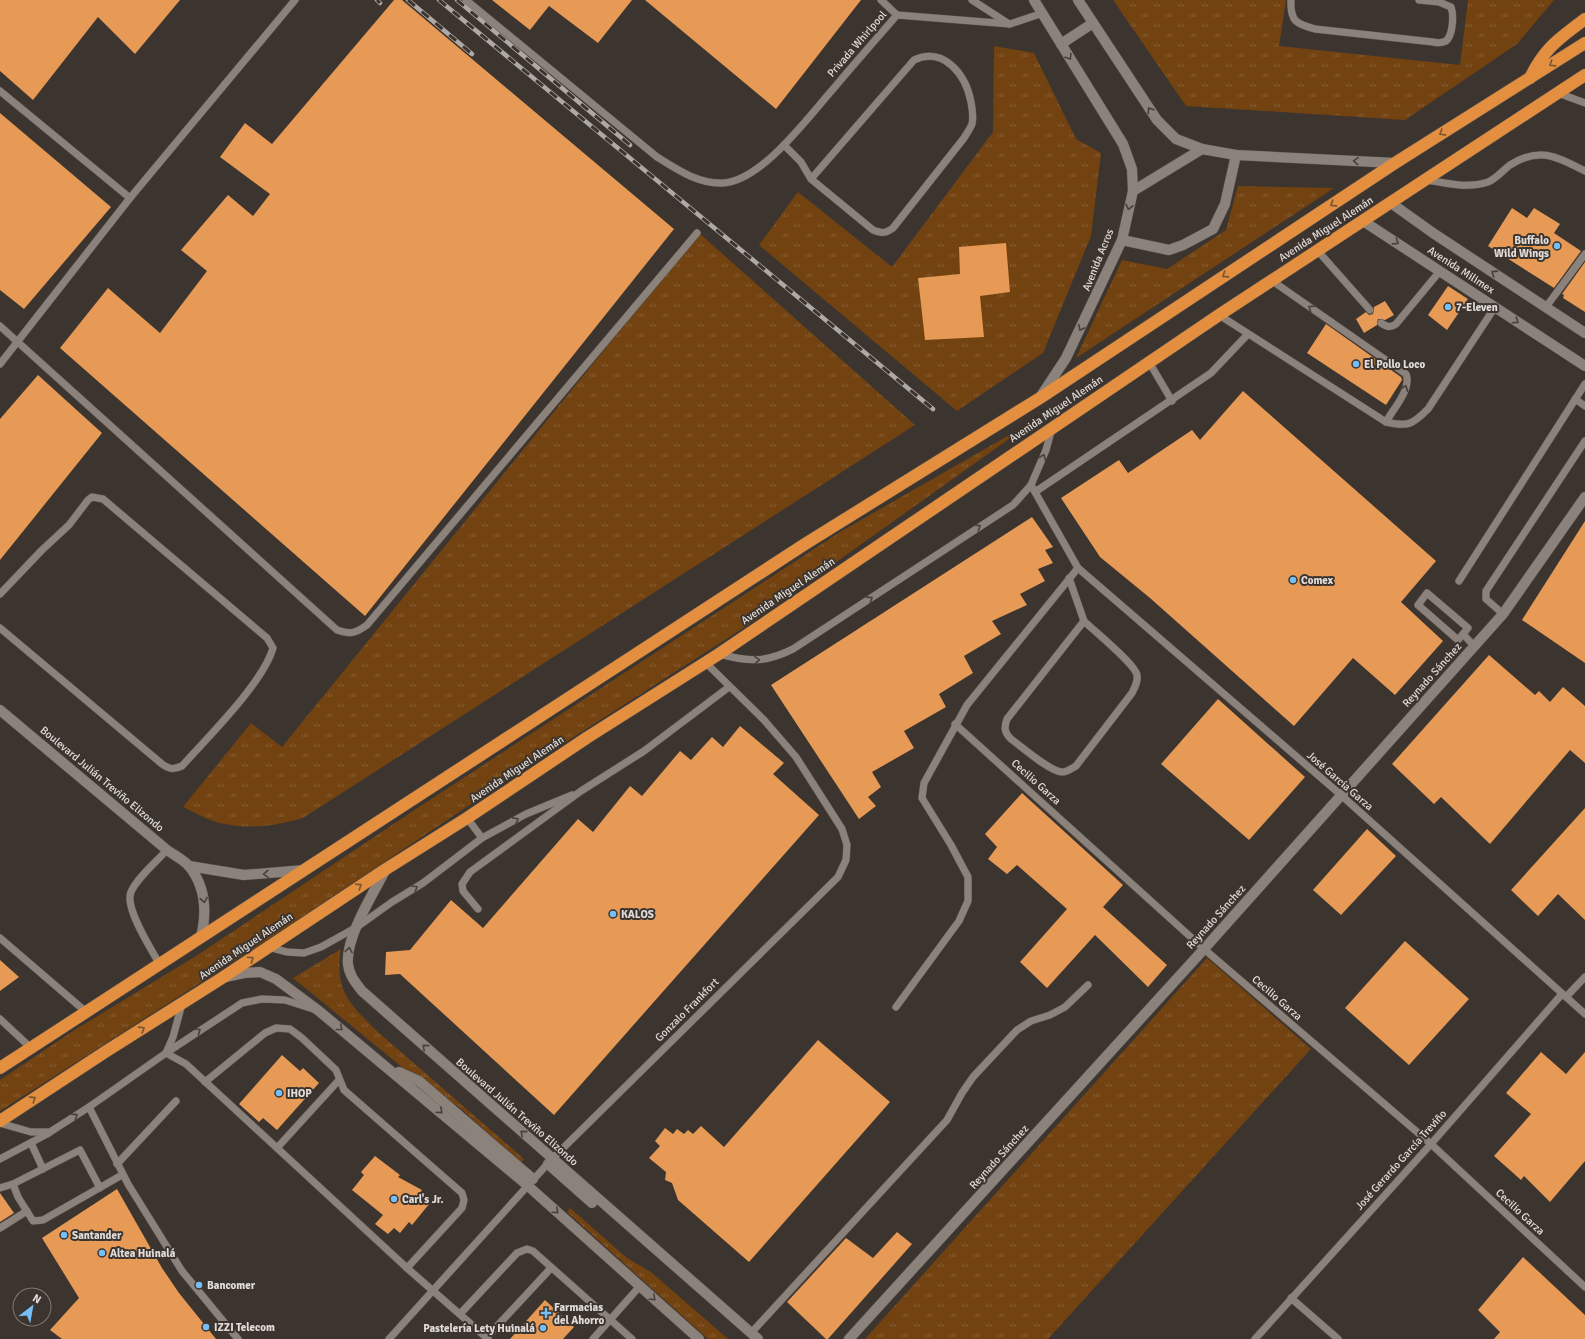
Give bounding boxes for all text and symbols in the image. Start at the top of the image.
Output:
street label: Privada Whirlpool [825,8,889,80]
one-way arrow [1065,53,1072,60]
one-way arrow [1549,59,1556,66]
one-way arrow [1147,107,1155,114]
one-way arrow [1439,128,1446,136]
one-way arrow [1353,157,1359,165]
street label: Avenida Miguel Alemán [1276,194,1376,264]
one-way arrow [1330,199,1337,207]
one-way arrow [1125,203,1134,210]
street label: Avenida Acros [1080,227,1116,293]
place label: Buffalo Wild Wings [1494,234,1549,260]
one-way arrow [1392,237,1399,245]
marker: Buffalo Wild Wings [1552,241,1562,251]
street label: Avenida Milimex [1425,244,1497,296]
one-way arrow [1491,270,1498,278]
one-way arrow [1222,271,1229,278]
place label: 7-Eleven [1456,301,1498,314]
marker: 7-Eleven [1443,302,1453,312]
one-way arrow [1309,306,1316,313]
one-way arrow [1512,316,1519,324]
one-way arrow [1078,323,1086,331]
place label: El Pollo Loco [1364,358,1425,371]
marker: El Pollo Loco [1351,359,1361,369]
street label: Avenida Miguel Alemán [1007,373,1105,445]
one-way arrow [1401,384,1409,391]
one-way arrow [1039,453,1047,460]
one-way arrow [974,524,981,532]
street label: Avenida Miguel Alemán [739,555,837,627]
place label: Comex [1301,574,1334,587]
marker: Comex [1288,575,1298,585]
one-way arrow [866,596,873,604]
street label: Reynado Sánchez [1400,640,1464,710]
one-way arrow [754,656,760,665]
street label: Boulevard Julián Treviño Elizondo [38,723,167,835]
street label: Avenida Miguel Alemán [468,733,566,805]
street label: José García Garza [1304,749,1376,814]
street label: Cecilio Garza [1009,756,1064,808]
one-way arrow [512,817,519,824]
one-way arrow [263,870,269,878]
street label: Reynado Sánchez [1184,882,1248,952]
one-way arrow [355,884,362,891]
one-way arrow [411,886,418,893]
one-way arrow [199,897,208,903]
place label: KALOS [621,908,654,921]
marker: KALOS [608,909,618,919]
street label: Avenida Miguel Alemán [197,910,295,982]
one-way arrow [344,947,353,953]
one-way arrow [247,956,254,963]
street label: Cecilio Garza [1249,973,1305,1023]
street label: Gonzalo Frankfort [653,975,722,1044]
one-way arrow [336,1023,343,1030]
one-way arrow [138,1026,145,1033]
one-way arrow [194,1029,201,1036]
one-way arrow [423,1045,430,1052]
street label: Boulevard Julián Treviño Elizondo [453,1056,581,1169]
place label: IHOP [287,1087,312,1100]
marker: IHOP [274,1088,284,1098]
one-way arrow [28,1097,35,1104]
one-way arrow [435,1107,442,1114]
street label: José Gerardo García Treviño [1353,1107,1449,1213]
one-way arrow [71,1113,78,1121]
street label: Reynado Sánchez [967,1122,1031,1192]
one-way arrow [520,1130,528,1138]
street label: Cecilio Garza [1493,1186,1547,1238]
place label: Carl's Jr. [402,1193,444,1206]
marker: Carl's Jr. [389,1194,399,1204]
one-way arrow [551,1206,559,1214]
place label: Santander [72,1229,122,1242]
marker: Santander [59,1230,69,1240]
place label: Altea Huinalá [110,1247,176,1260]
marker: Altea Huinalá [97,1248,107,1258]
place label: Bancomer [207,1279,256,1292]
marker: Bancomer [194,1280,204,1290]
north arrow [12,1287,52,1327]
text: N [30,1291,44,1306]
one-way arrow [648,1293,656,1300]
place label: Farmacias del Ahorro [554,1301,605,1327]
marker: Farmacias del Ahorro [541,1308,551,1318]
place label: IZZI Telecom [214,1321,275,1334]
marker: IZZI Telecom [201,1322,211,1332]
place label: Pastelería Lety Huinalá [423,1322,535,1335]
marker: Pastelería Lety Huinalá [538,1323,548,1333]

